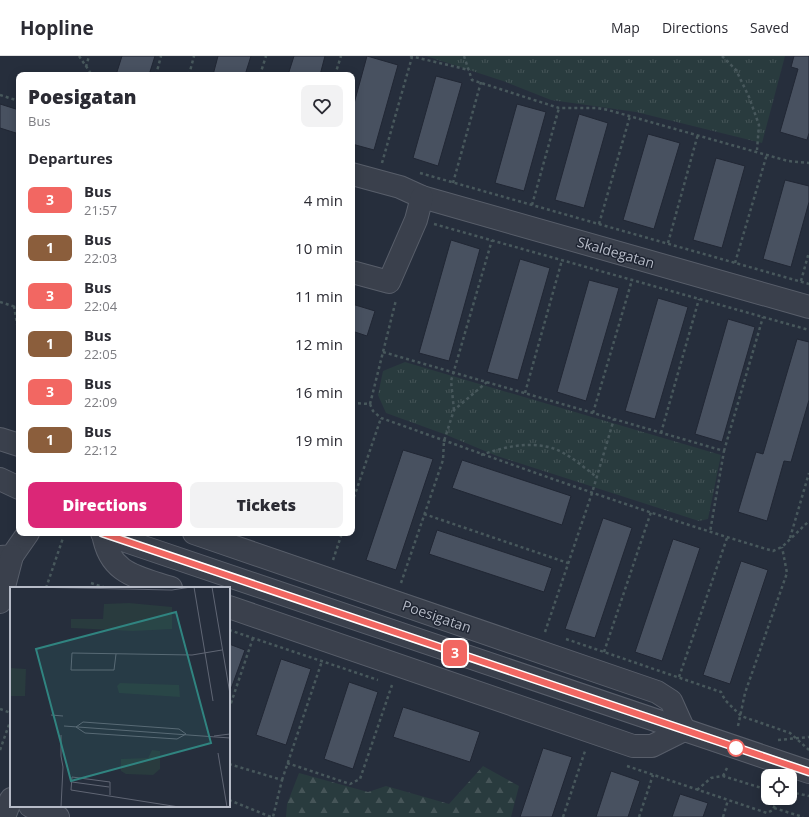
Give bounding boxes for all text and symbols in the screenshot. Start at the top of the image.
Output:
text: Hopline [20,15,94,41]
text: Map [611,18,640,37]
text: Directions [662,18,728,37]
text: Saved [750,18,789,37]
text: Poesigatan [28,84,137,110]
button: heart [301,85,343,127]
text: Bus [28,112,51,130]
text: Departures [28,148,113,168]
text: Bus [84,181,111,201]
text: 3 [46,190,54,209]
text: 4 min [304,190,343,210]
text: 21:57 [84,201,117,219]
text: Bus [84,229,111,249]
street label: Skaldegatan [575,232,657,272]
text: 1 [46,238,54,257]
text: 10 min [295,238,343,258]
text: 22:03 [84,249,117,267]
text: Bus [84,277,111,297]
text: 3 [46,286,54,305]
text: 11 min [295,286,343,306]
text: 22:04 [84,297,117,315]
text: Bus [84,325,111,345]
text: 1 [46,334,54,353]
text: 12 min [295,334,343,354]
text: 22:05 [84,345,117,363]
text: Bus [84,373,111,393]
text: 3 [46,382,54,401]
text: 16 min [295,382,343,402]
text: 22:09 [84,393,117,411]
text: Bus [84,421,111,441]
text: 1 [46,430,54,449]
text: 19 min [295,430,343,450]
text: 22:12 [84,441,117,459]
button: Directions [28,482,182,528]
button: Tickets [190,482,343,528]
inset map [10,587,230,807]
street label: Poesigatan [400,595,474,637]
line badge: 3 [442,640,468,666]
text: 3 [451,643,459,662]
unlabelled marker [727,739,745,757]
map controls [761,769,797,805]
button: locate [761,769,797,805]

